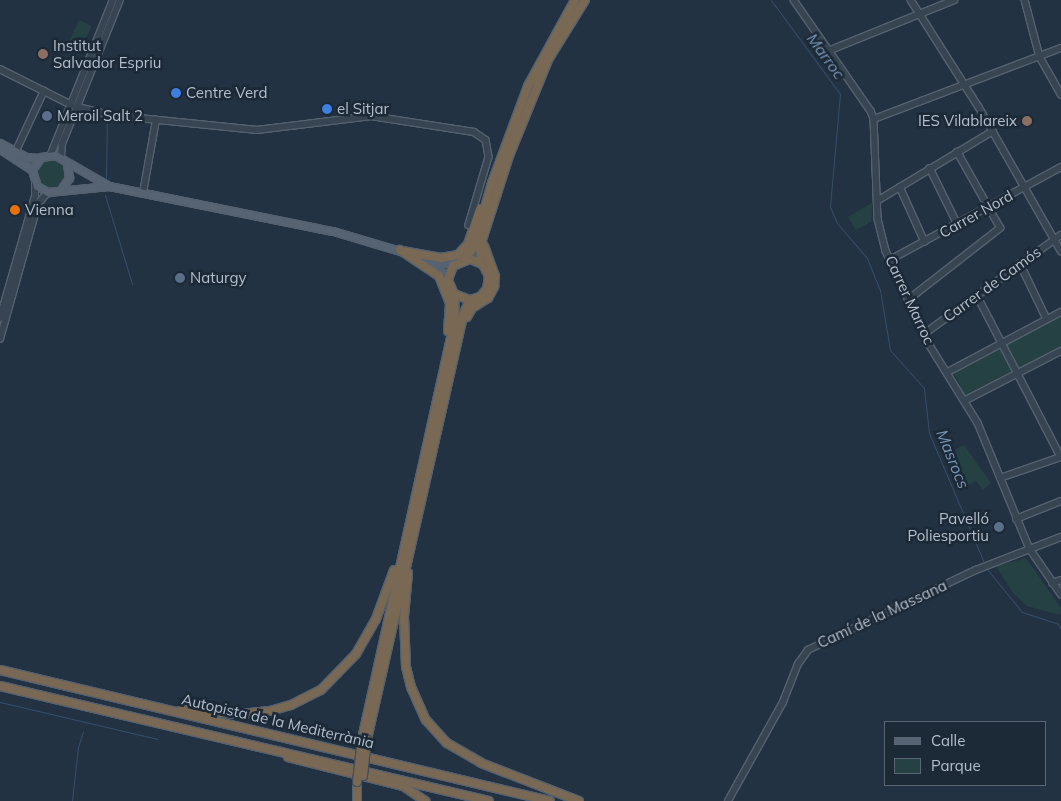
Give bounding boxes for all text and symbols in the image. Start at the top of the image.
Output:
water label: Marroc [803,29,849,83]
place label: Institut Salvador Espriu [53,36,161,71]
marker: Institut Salvador Espriu [37,48,49,60]
place label: Centre Verd [186,84,267,102]
marker: Centre Verd [170,87,182,99]
place label: el Sitjar [337,100,389,118]
marker: el Sitjar [321,103,333,115]
place label: Meroil Salt 2 [57,107,143,125]
marker: Meroil Salt 2 [41,110,53,122]
place label: IES Vilablareix [918,112,1017,130]
marker: IES Vilablareix [1021,115,1033,127]
street label: Carrer Nord [936,186,1016,242]
place label: Vienna [25,201,74,219]
marker: Vienna [9,204,21,216]
street label: Carrer de Camós [940,242,1044,326]
street label: Carrer Marroc [882,253,938,347]
place label: Naturgy [190,269,246,287]
marker: Naturgy [174,272,186,284]
water label: Masrocs [932,427,974,491]
place label: Pavelló Poliesportiu [907,509,989,544]
marker: Pavelló Poliesportiu [993,521,1005,533]
street label: Camí de la Massana [814,576,950,652]
street label: Autopista de la Mediterrània [180,690,376,752]
legend [884,721,1046,786]
text: Calle [931,731,965,750]
text: Parque [931,756,981,775]

